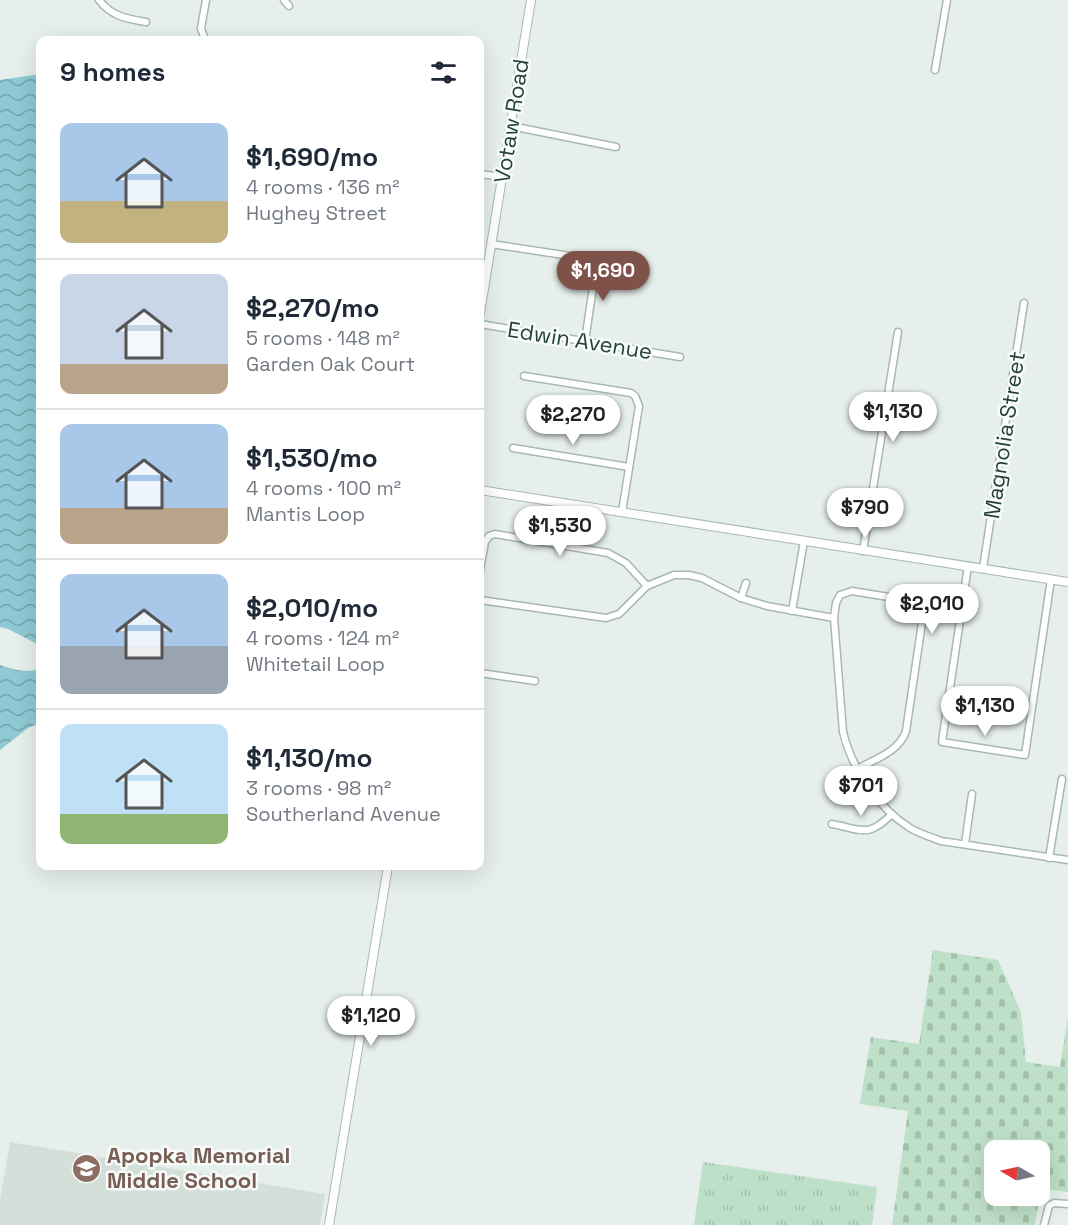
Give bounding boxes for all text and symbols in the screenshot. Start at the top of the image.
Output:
text: 9 homes [60,55,165,89]
icon: filters [427,56,460,89]
street label: Votaw Road [487,57,535,185]
text: $1,690/mo [246,140,378,174]
icon: home [108,147,180,219]
text: 4 rooms · 136 m² [246,174,400,200]
text: Hughey Street [246,200,387,226]
pin: $1,690 [554,251,652,302]
text: $1,690 [571,257,635,283]
text: $2,270/mo [246,291,379,325]
icon: home [108,298,180,370]
street label: Edwin Avenue [506,315,654,365]
text: 5 rooms · 148 m² [246,325,400,351]
street label: Magnolia Street [977,349,1031,521]
text: Garden Oak Court [246,351,415,377]
pin: $1,130 [844,392,942,443]
pin: $2,270 [524,395,622,446]
text: $1,130 [863,398,923,424]
text: $2,270 [540,401,606,427]
text: $1,530/mo [246,441,378,475]
icon: home [108,448,180,520]
text: 4 rooms · 100 m² [246,475,401,501]
pin: $790 [829,488,901,539]
text: $790 [841,494,889,520]
text: Mantis Loop [246,501,365,527]
pin: $1,530 [511,506,609,557]
text: $1,530 [528,512,592,538]
pin: $2,010 [883,584,981,635]
text: $2,010 [900,590,964,616]
text: $2,010/mo [246,591,378,625]
icon: home [108,598,180,670]
text: 4 rooms · 124 m² [246,625,399,651]
text: Whitetail Loop [246,651,385,677]
pin: $1,130 [936,686,1034,737]
text: $1,130 [955,692,1015,718]
text: $1,130/mo [246,741,372,775]
icon: home [108,748,180,820]
pin: $701 [825,766,897,817]
text: $701 [838,772,884,798]
text: 3 rooms · 98 m² [246,775,391,801]
text: Southerland Avenue [246,801,441,827]
pin: $1,120 [322,996,420,1047]
text: $1,120 [341,1002,401,1028]
north arrow [984,1140,1050,1206]
map controls [984,1140,1050,1206]
place label: Apopka Memorial Middle School [107,1141,290,1194]
school or university icon: Apopka Memorial Middle School [70,1152,102,1184]

